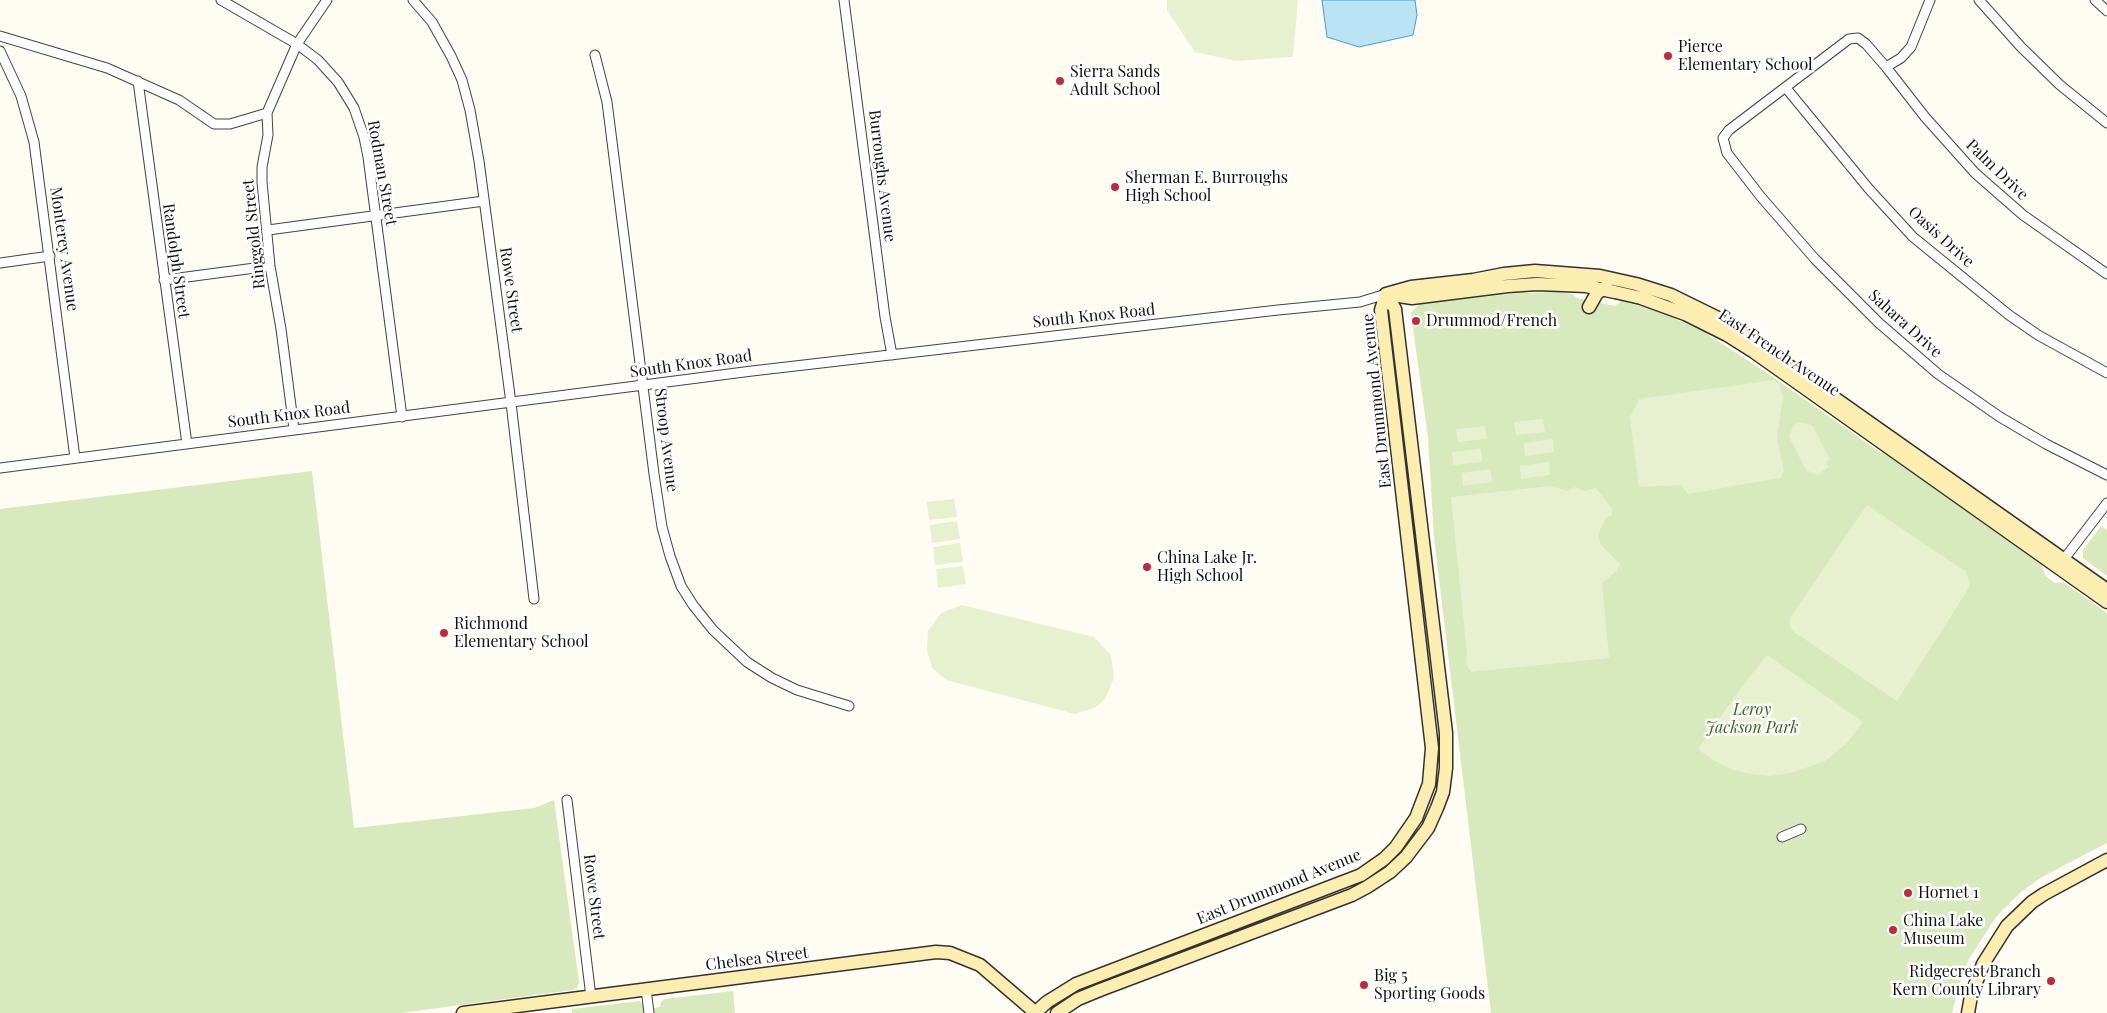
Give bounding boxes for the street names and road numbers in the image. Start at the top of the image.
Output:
street label: Burroughs Avenue [864,109,900,243]
street label: Rodman Street [363,119,401,227]
street label: Palm Drive [1962,136,2032,204]
street label: Ringgold Street [239,178,269,290]
street label: Monterey Avenue [46,186,82,312]
street label: Randolph Street [158,202,194,320]
street label: Oasis Drive [1904,202,1978,272]
street label: Rowe Street [495,246,527,334]
street label: Sahara Drive [1864,286,1946,362]
street label: South Knox Road [1032,300,1156,332]
street label: East French Avenue [1715,305,1843,401]
street label: East Drummond Avenue [1358,313,1396,489]
street label: South Knox Road [629,346,753,382]
street label: Stroop Avenue [650,387,682,493]
street label: South Knox Road [227,398,351,432]
street label: East Drummond Avenue [1194,845,1364,929]
street label: Rowe Street [579,853,609,941]
street label: Chelsea Street [705,943,809,975]

